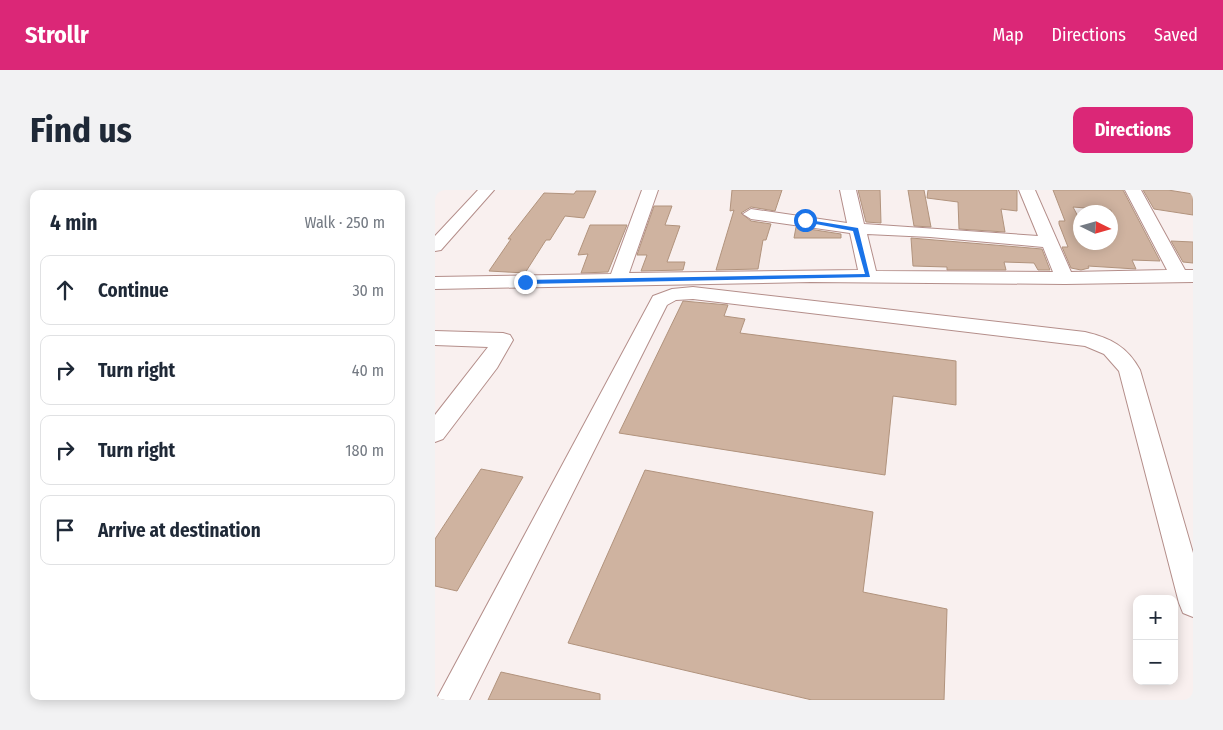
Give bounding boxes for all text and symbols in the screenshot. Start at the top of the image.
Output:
text: Strollr [25,21,89,49]
text: Map [992,24,1024,46]
text: Directions [1052,24,1126,46]
text: Saved [1154,24,1198,46]
button: Directions [1073,107,1193,153]
text: Find us [30,109,132,151]
north arrow [1073,205,1118,250]
route start [794,209,817,232]
text: 4 min [50,210,98,236]
text: Walk · 250 m [304,213,385,232]
route end [514,271,537,294]
icon: ahead [51,276,79,304]
text: Continue [98,279,169,302]
text: 30 m [352,281,384,300]
icon: right [51,356,79,384]
text: Turn right [98,359,175,382]
text: 40 m [352,361,384,380]
icon: right [51,436,79,464]
text: Turn right [98,439,175,462]
text: 180 m [345,441,384,460]
icon: arrive [51,516,79,544]
text: Arrive at destination [98,519,261,542]
map controls [1133,595,1178,685]
button: + [1133,595,1178,640]
button: − [1133,640,1178,685]

